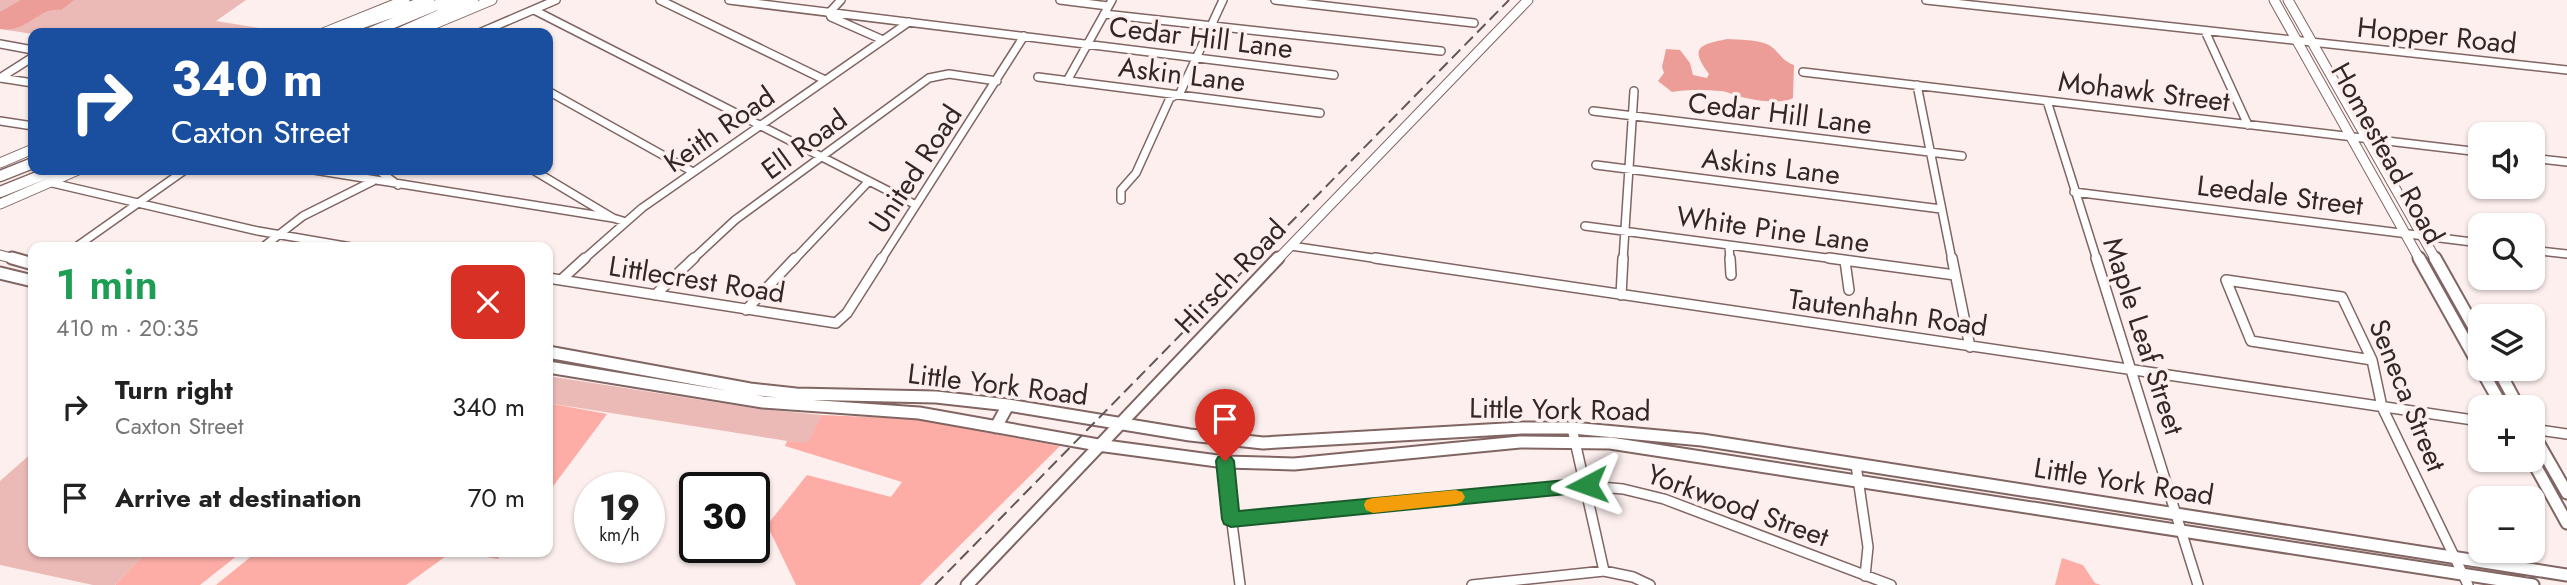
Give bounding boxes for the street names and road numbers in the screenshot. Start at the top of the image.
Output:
street label: Cedar Hill Lane [1107,6,1295,69]
street label: Hopper Road [2355,7,2519,64]
street label: Askin Lane [1116,46,1248,103]
street label: Homestead Road [2321,55,2455,252]
street label: Mohawk Street [2056,61,2232,122]
street label: Keith Road [656,76,783,183]
street label: Cedar Hill Lane [1686,82,1874,145]
street label: United Road [859,97,972,241]
street label: Ell Road [753,99,856,190]
street label: Askins Lane [1699,138,1842,195]
street label: Leedale Street [2195,165,2366,226]
street label: White Pine Lane [1674,196,1872,263]
street label: Hirsch Road [1165,210,1295,343]
street label: Maple Leaf Street [2092,232,2195,440]
street label: Littlecrest Road [606,245,788,314]
street label: Tautenhahn Road [1786,278,1990,347]
street label: Seneca Street [2358,313,2457,478]
street label: Little York Road [905,353,1091,416]
street label: Little York Road [1469,387,1651,432]
street label: Little York Road [2031,447,2217,516]
street label: Yorkwood Street [1641,454,1835,557]

